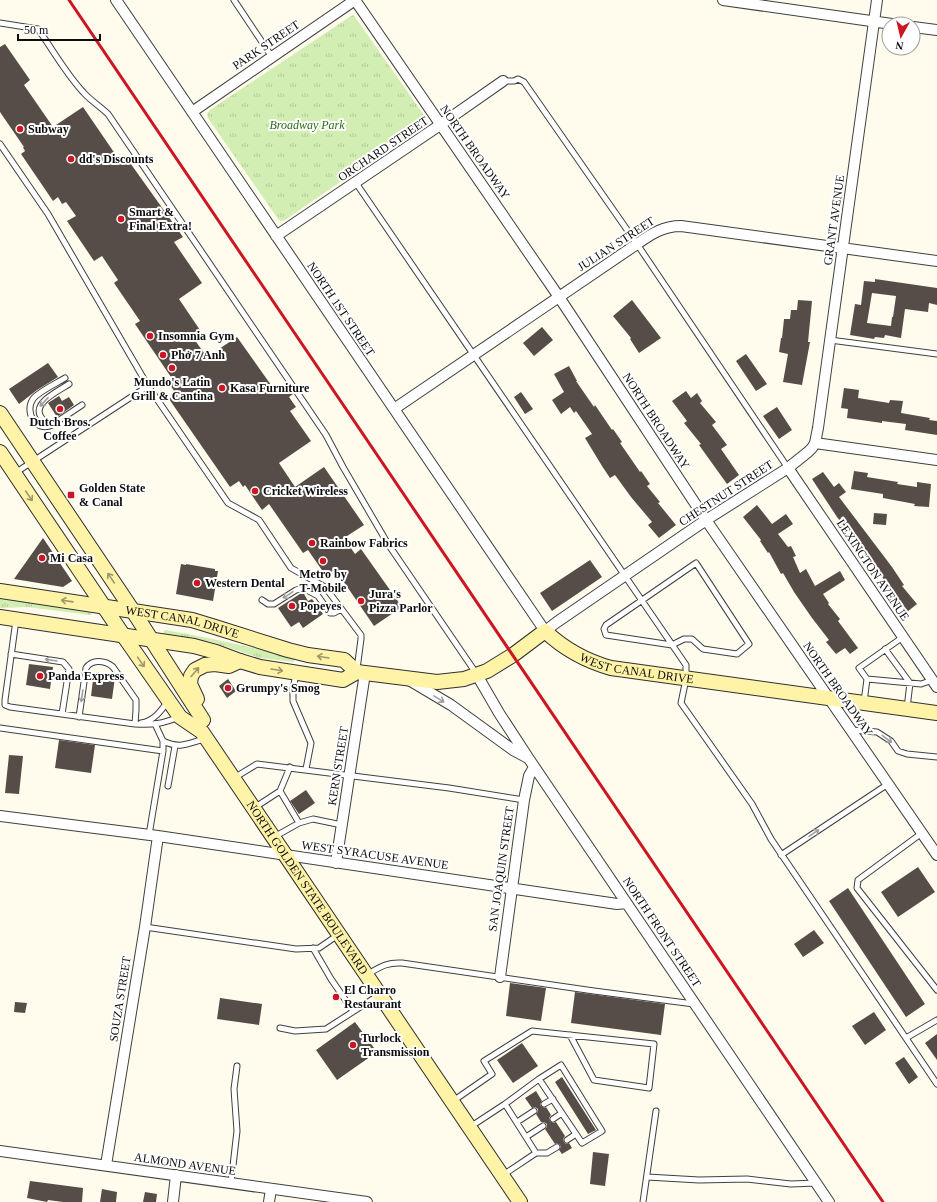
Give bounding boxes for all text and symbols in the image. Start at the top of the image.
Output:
scale bar [18,16,100,42]
north arrow [881,16,921,56]
street label: PARK STREET [230,17,303,73]
text: 50 m [24,23,49,37]
text: N [895,39,904,52]
street label: NORTH BROADWAY [437,102,513,202]
street label: ORCHARD STREET [335,113,431,184]
park label: Broadway Park [269,118,345,132]
place label: Subway [28,122,69,136]
marker: Subway [15,124,25,134]
place label: dd's Discounts [79,152,154,166]
marker: dd's Discounts [66,154,76,164]
street label: GRANT AVENUE [821,174,847,266]
place label: Smart & Final Extra! [129,205,192,233]
marker: Smart & Final Extra! [116,214,126,224]
street label: JULIAN STREET [575,214,658,274]
street label: NORTH 1ST STREET [304,259,378,359]
place label: Insomnia Gym [158,329,234,343]
marker: Insomnia Gym [145,331,155,341]
place label: Phở 7 Anh [171,348,225,362]
marker: Phở 7 Anh [158,350,168,360]
marker: Mundo's Latin Grill & Cantina [167,363,177,373]
street label: NORTH BROADWAY [620,370,693,472]
place label: Mundo's Latin Grill & Cantina [131,375,213,403]
place label: Kasa Furniture [230,381,310,395]
marker: Kasa Furniture [217,383,227,393]
one-way arrow [39,397,49,407]
marker: Dutch Bros. Coffee [55,404,65,414]
place label: Dutch Bros. Coffee [29,415,91,443]
street label: CHESTNUT STREET [676,457,776,529]
place label: Golden State & Canal [79,481,146,509]
place label: Cricket Wireless [263,484,348,498]
marker: Cricket Wireless [250,486,260,496]
marker: Golden State & Canal [66,490,76,500]
one-way arrow [25,491,33,502]
street label: LEXINGTON AVENUE [834,517,912,623]
place label: Rainbow Fabrics [320,536,408,550]
marker: Rainbow Fabrics [307,538,317,548]
place label: Mi Casa [50,551,93,565]
marker: Mi Casa [37,553,47,563]
marker: Metro by T-Mobile [318,556,328,566]
place label: Metro by T-Mobile [299,567,347,595]
one-way arrow [107,572,115,584]
place label: Western Dental [205,576,285,590]
marker: Western Dental [192,578,202,588]
place label: Jura's Pizza Parlor [369,587,433,615]
one-way arrow [283,590,294,599]
marker: Jura's Pizza Parlor [356,596,366,606]
one-way arrow [61,597,74,605]
place label: Popeyes [300,599,342,613]
marker: Popeyes [287,601,297,611]
street label: WEST CANAL DRIVE [124,603,241,641]
street label: NORTH BROADWAY [800,639,876,739]
street label: WEST CANAL DRIVE [578,650,695,686]
one-way arrow [317,653,330,661]
one-way arrow [45,656,58,664]
one-way arrow [137,656,145,667]
one-way arrow [270,666,283,674]
one-way arrow [190,667,199,677]
place label: Panda Express [48,669,124,683]
marker: Panda Express [35,671,45,681]
place label: Grumpy's Smog [236,681,320,695]
marker: Grumpy's Smog [223,683,233,693]
one-way arrow [78,689,86,702]
one-way arrow [433,695,445,703]
street label: KERN STREET [325,725,351,806]
one-way arrow [881,735,892,743]
street label: NORTH GOLDEN STATE BOULEVARD [244,798,371,977]
street label: SAN JOAQUIN STREET [485,805,517,932]
one-way arrow [808,829,820,837]
street label: WEST SYRACUSE AVENUE [301,838,449,872]
street label: NORTH FRONT STREET [620,874,704,990]
street label: SOUZA STREET [106,955,134,1043]
place label: El Charro Restaurant [344,983,401,1011]
marker: El Charro Restaurant [331,992,341,1002]
place label: Turlock Transmission [361,1031,430,1059]
marker: Turlock Transmission [348,1040,358,1050]
street label: ALMOND AVENUE [133,1150,237,1178]

